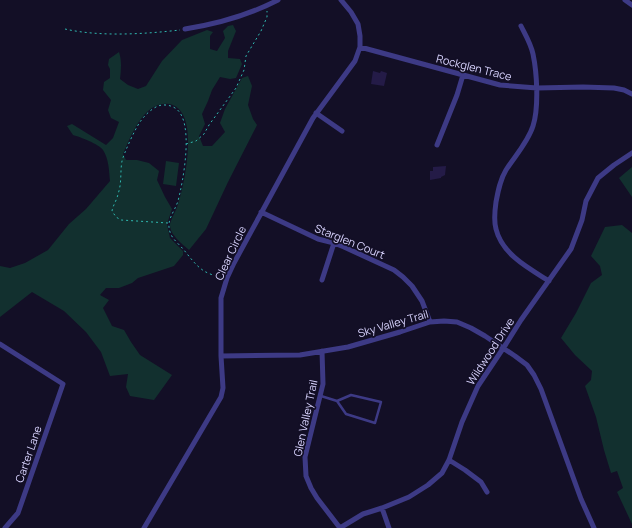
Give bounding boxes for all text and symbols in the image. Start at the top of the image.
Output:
street label: Rockglen Trace [435,50,514,84]
street label: Starglen Court [313,220,387,262]
street label: Clear Circle [211,223,249,283]
street label: Sky Valley Trail [356,306,430,340]
street label: Wildwood Drive [463,314,518,388]
street label: Glen Valley Trail [290,378,320,458]
street label: Carter Lane [11,423,45,485]

